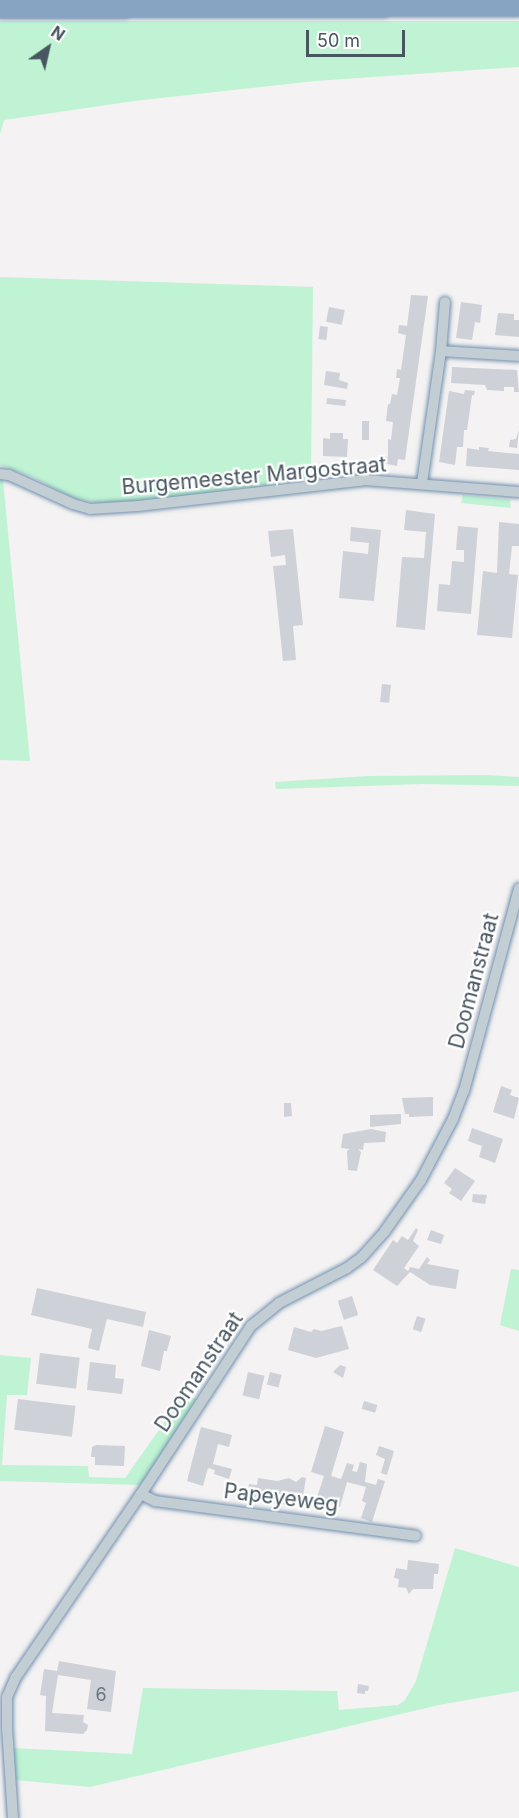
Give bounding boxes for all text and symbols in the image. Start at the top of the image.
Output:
north arrow [18,18,78,78]
scale bar [309,18,408,56]
text: N [47,21,69,45]
text: 50 m [317,30,360,51]
street label: Burgemeester Margostraat [121,452,387,500]
street label: Doomanstraat [444,910,504,1052]
street label: Doomanstraat [150,1307,248,1437]
street label: Papeyeweg [222,1478,340,1518]
house number: 6 [95,1684,107,1706]

